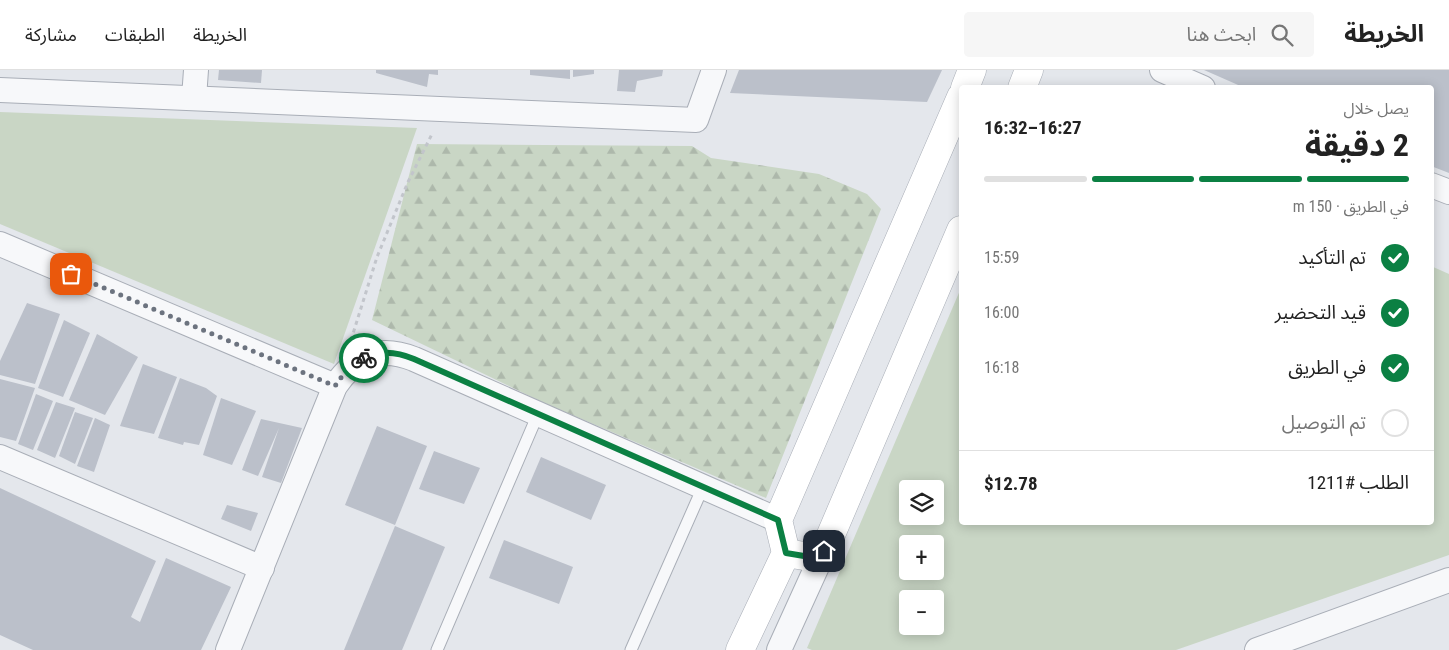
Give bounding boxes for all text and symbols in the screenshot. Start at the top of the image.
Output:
search box [964,12,1314,57]
text: الخريطة [1344,20,1424,48]
icon: search [1268,21,1296,49]
text: ابحث هنا [1186,23,1256,46]
text: مشاركة [25,24,77,45]
text: الطبقات [105,24,165,45]
text: الخريطة [193,24,247,45]
text: يصل خلال [1344,99,1409,118]
text: 16:27–16:32 [984,116,1082,139]
text: 2 دقيقة [1305,126,1409,164]
text: في الطريق · 150 m [1293,197,1409,216]
icon: check [1381,244,1409,272]
text: تم التأكيد [1298,246,1366,269]
text: 15:59 [984,248,1019,267]
pin [50,253,92,295]
icon: bag [57,260,85,288]
icon: check [1381,299,1409,327]
text: قيد التحضير [1275,301,1366,324]
text: 16:00 [984,303,1019,322]
courier [339,333,389,383]
icon: bike [350,344,378,372]
icon: check [1381,354,1409,382]
text: في الطريق [1288,356,1366,379]
text: 16:18 [984,358,1019,377]
text: تم التوصيل [1282,411,1366,434]
text: الطلب #1211 [1307,471,1409,494]
text: $12.78 [984,472,1038,495]
map controls [899,480,944,635]
button: layers [899,480,944,525]
pin [803,530,845,572]
button: + [899,535,944,580]
icon: home [810,537,838,565]
button: − [899,590,944,635]

